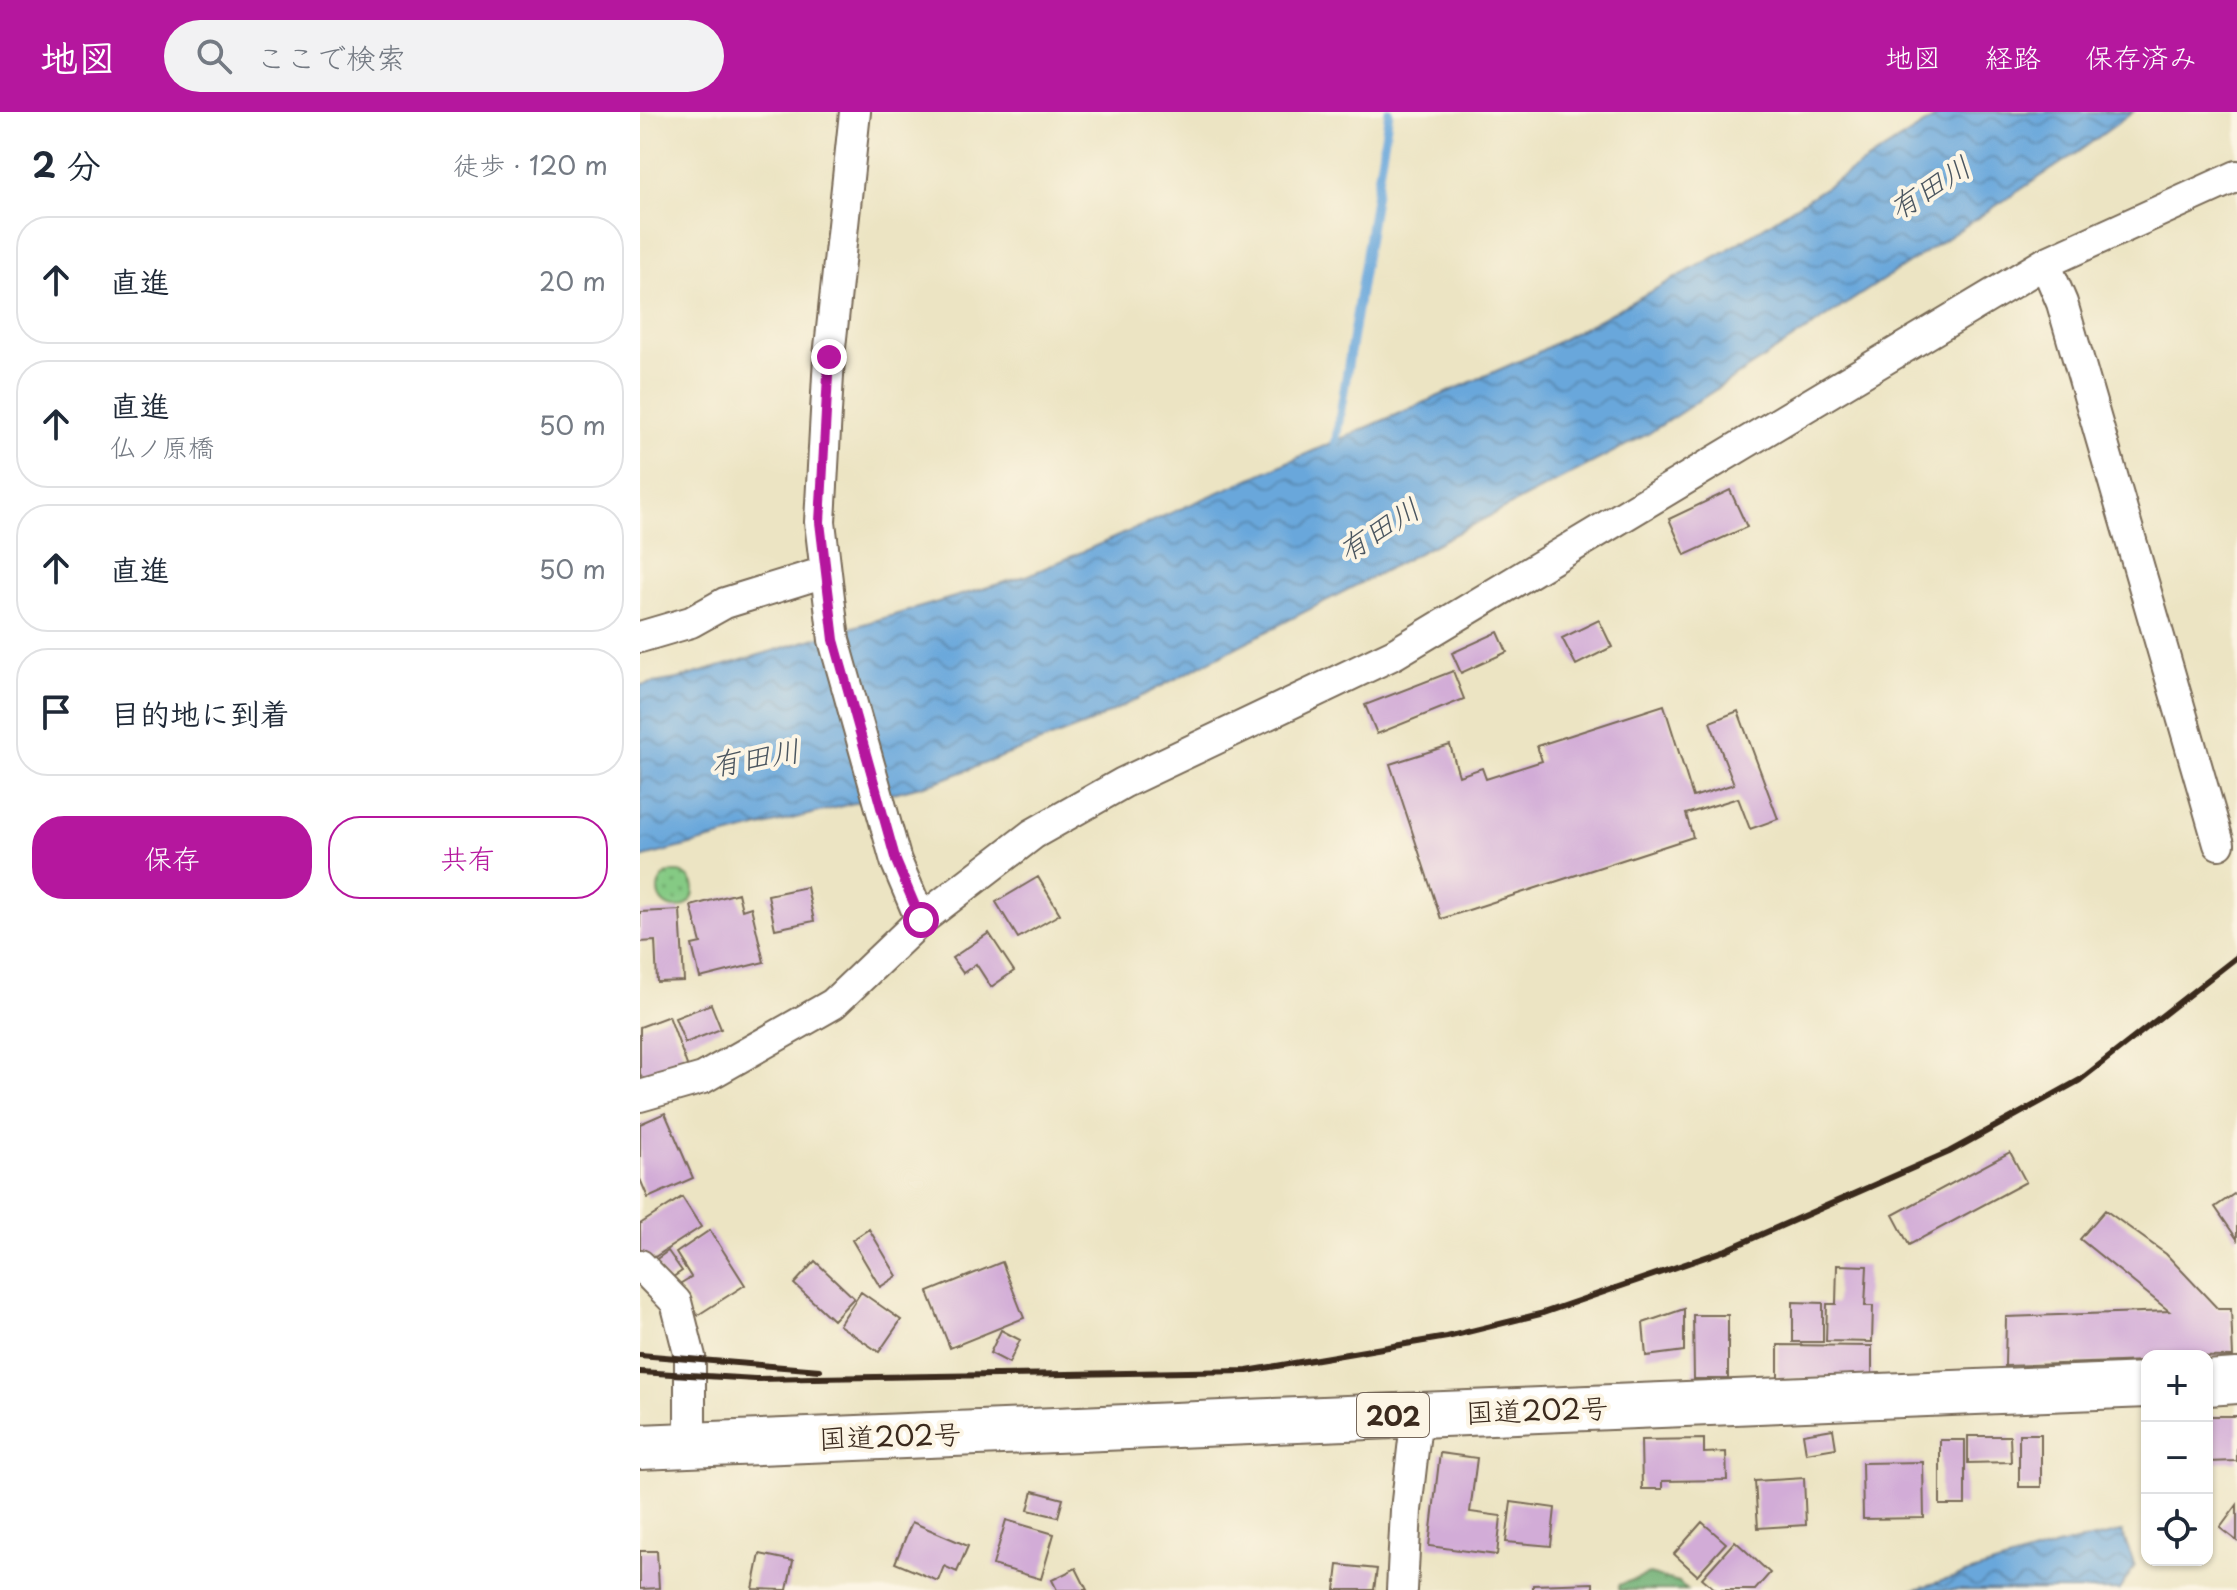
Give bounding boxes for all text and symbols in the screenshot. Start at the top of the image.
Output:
search box [164,20,724,92]
text: 地図 [40,28,116,85]
icon: search [192,34,236,78]
text: ここで検索 [256,34,406,79]
text: 地図 [1885,35,1941,78]
text: 経路 [1985,35,2041,78]
text: 保存済み [2085,35,2197,78]
text: 2 分 [32,138,101,190]
water label: 有田川 [1879,143,1979,229]
text: 徒歩 · 120 m [453,145,608,184]
icon: ahead [34,258,78,302]
text: 直進 [110,258,170,303]
text: 20 m [539,261,606,300]
route end [811,339,847,375]
text: 直進 [110,382,170,427]
icon: ahead [34,402,78,446]
text: 50 m [539,405,606,444]
text: 仏ノ原橋 [110,427,214,466]
water label: 有田川 [1328,485,1428,571]
icon: ahead [34,546,78,590]
text: 直進 [110,546,170,591]
text: 50 m [539,549,606,588]
icon: arrive [34,690,78,734]
text: 目的地に到着 [110,690,290,735]
water label: 有田川 [707,726,803,786]
button: 保存 [32,816,312,899]
button: 共有 [328,816,608,899]
route start [903,902,939,938]
map controls [2141,1350,2213,1566]
button: + [2141,1350,2213,1422]
street label: 国道202号 [1465,1385,1609,1433]
road number: 202 [1357,1393,1429,1437]
street label: 国道202号 [818,1411,962,1459]
button: − [2141,1422,2213,1494]
button: locate [2141,1494,2213,1566]

